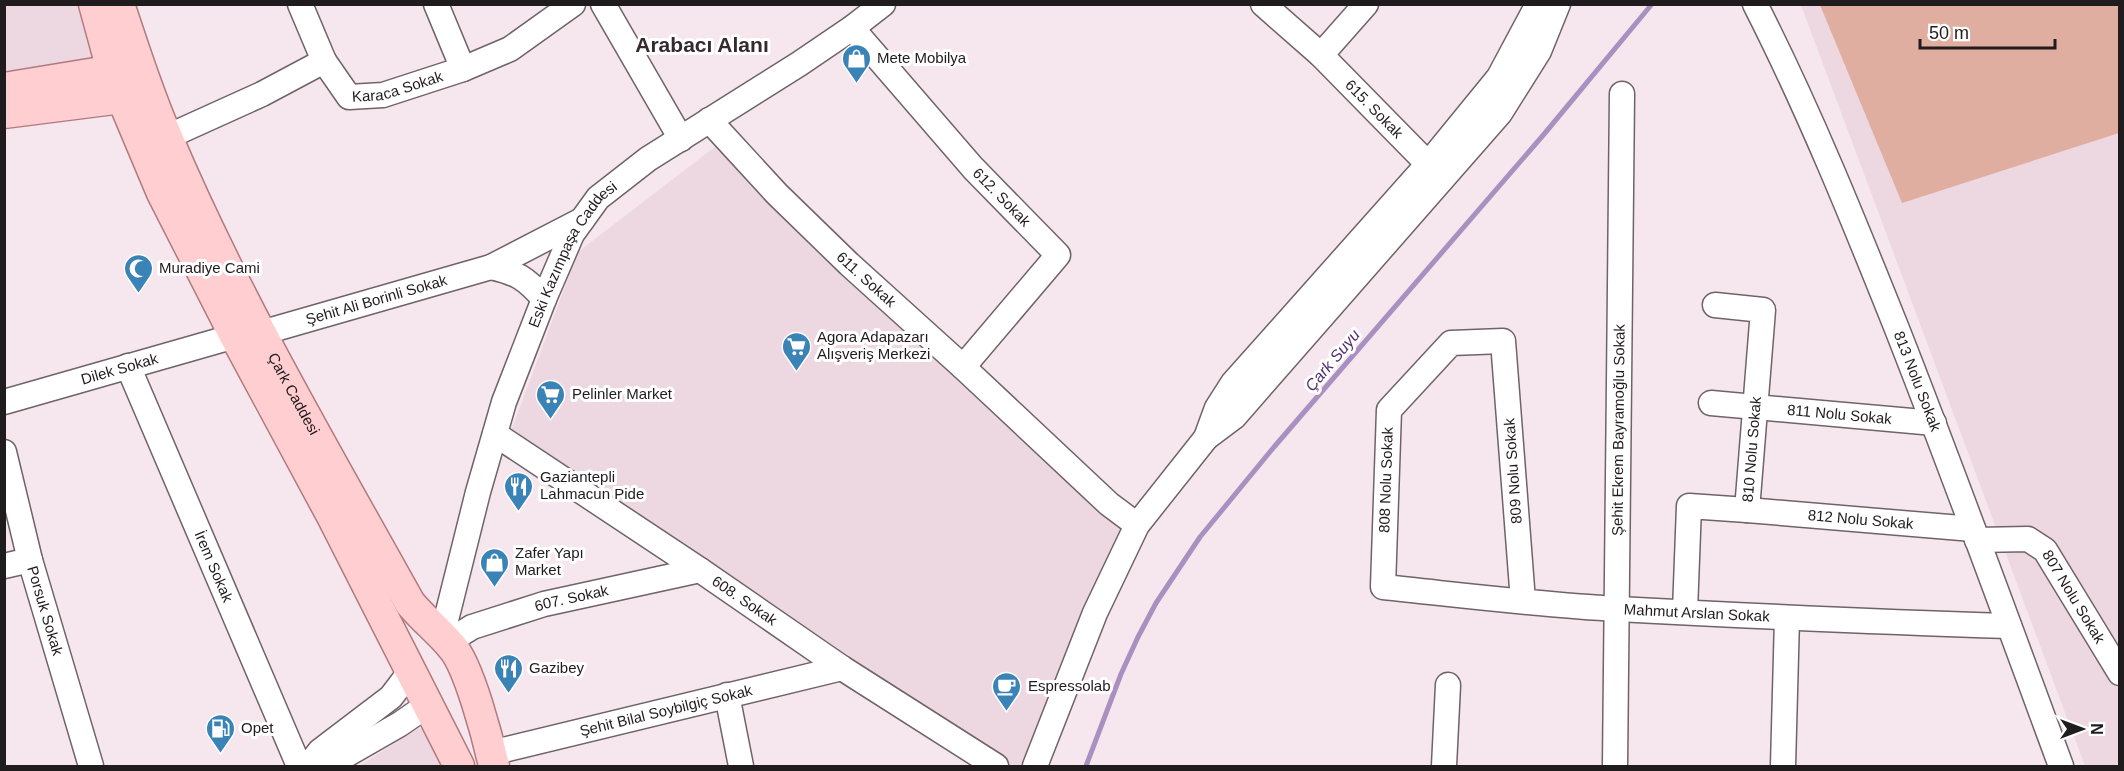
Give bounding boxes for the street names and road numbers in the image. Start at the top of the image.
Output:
street label: Karaca Sokak [351,67,445,105]
street label: 615. Sokak [1342,76,1407,142]
street label: 612. Sokak [970,164,1035,230]
street label: Eski Kazımpaşa Caddesi [525,178,620,330]
street label: 611. Sokak [833,248,900,311]
street label: Şehit Ali Borinli Sokak [304,271,449,328]
street label: Şehit Ekrem Bayramoğlu Sokak [1608,323,1628,536]
street label: 813 Nolu Sokak [1891,329,1945,434]
street label: Dilek Sokak [79,349,160,388]
street label: Çark Caddesi [265,350,323,438]
street label: 810 Nolu Sokak [1739,395,1764,503]
street label: 811 Nolu Sokak [1787,401,1893,427]
street label: 809 Nolu Sokak [1500,417,1525,524]
street label: 808 Nolu Sokak [1375,426,1396,533]
street label: 812 Nolu Sokak [1807,506,1915,532]
street label: İrem Sokak [191,528,237,605]
street label: 807 Nolu Sokak [2039,547,2109,647]
street label: Porsuk Sokak [24,564,67,658]
street label: 608. Sokak [709,572,781,629]
street label: 607. Sokak [532,581,610,614]
street label: Mahmut Arslan Sokak [1623,600,1771,625]
street label: Şehit Bilal Soybilgiç Sokak [578,681,754,739]

